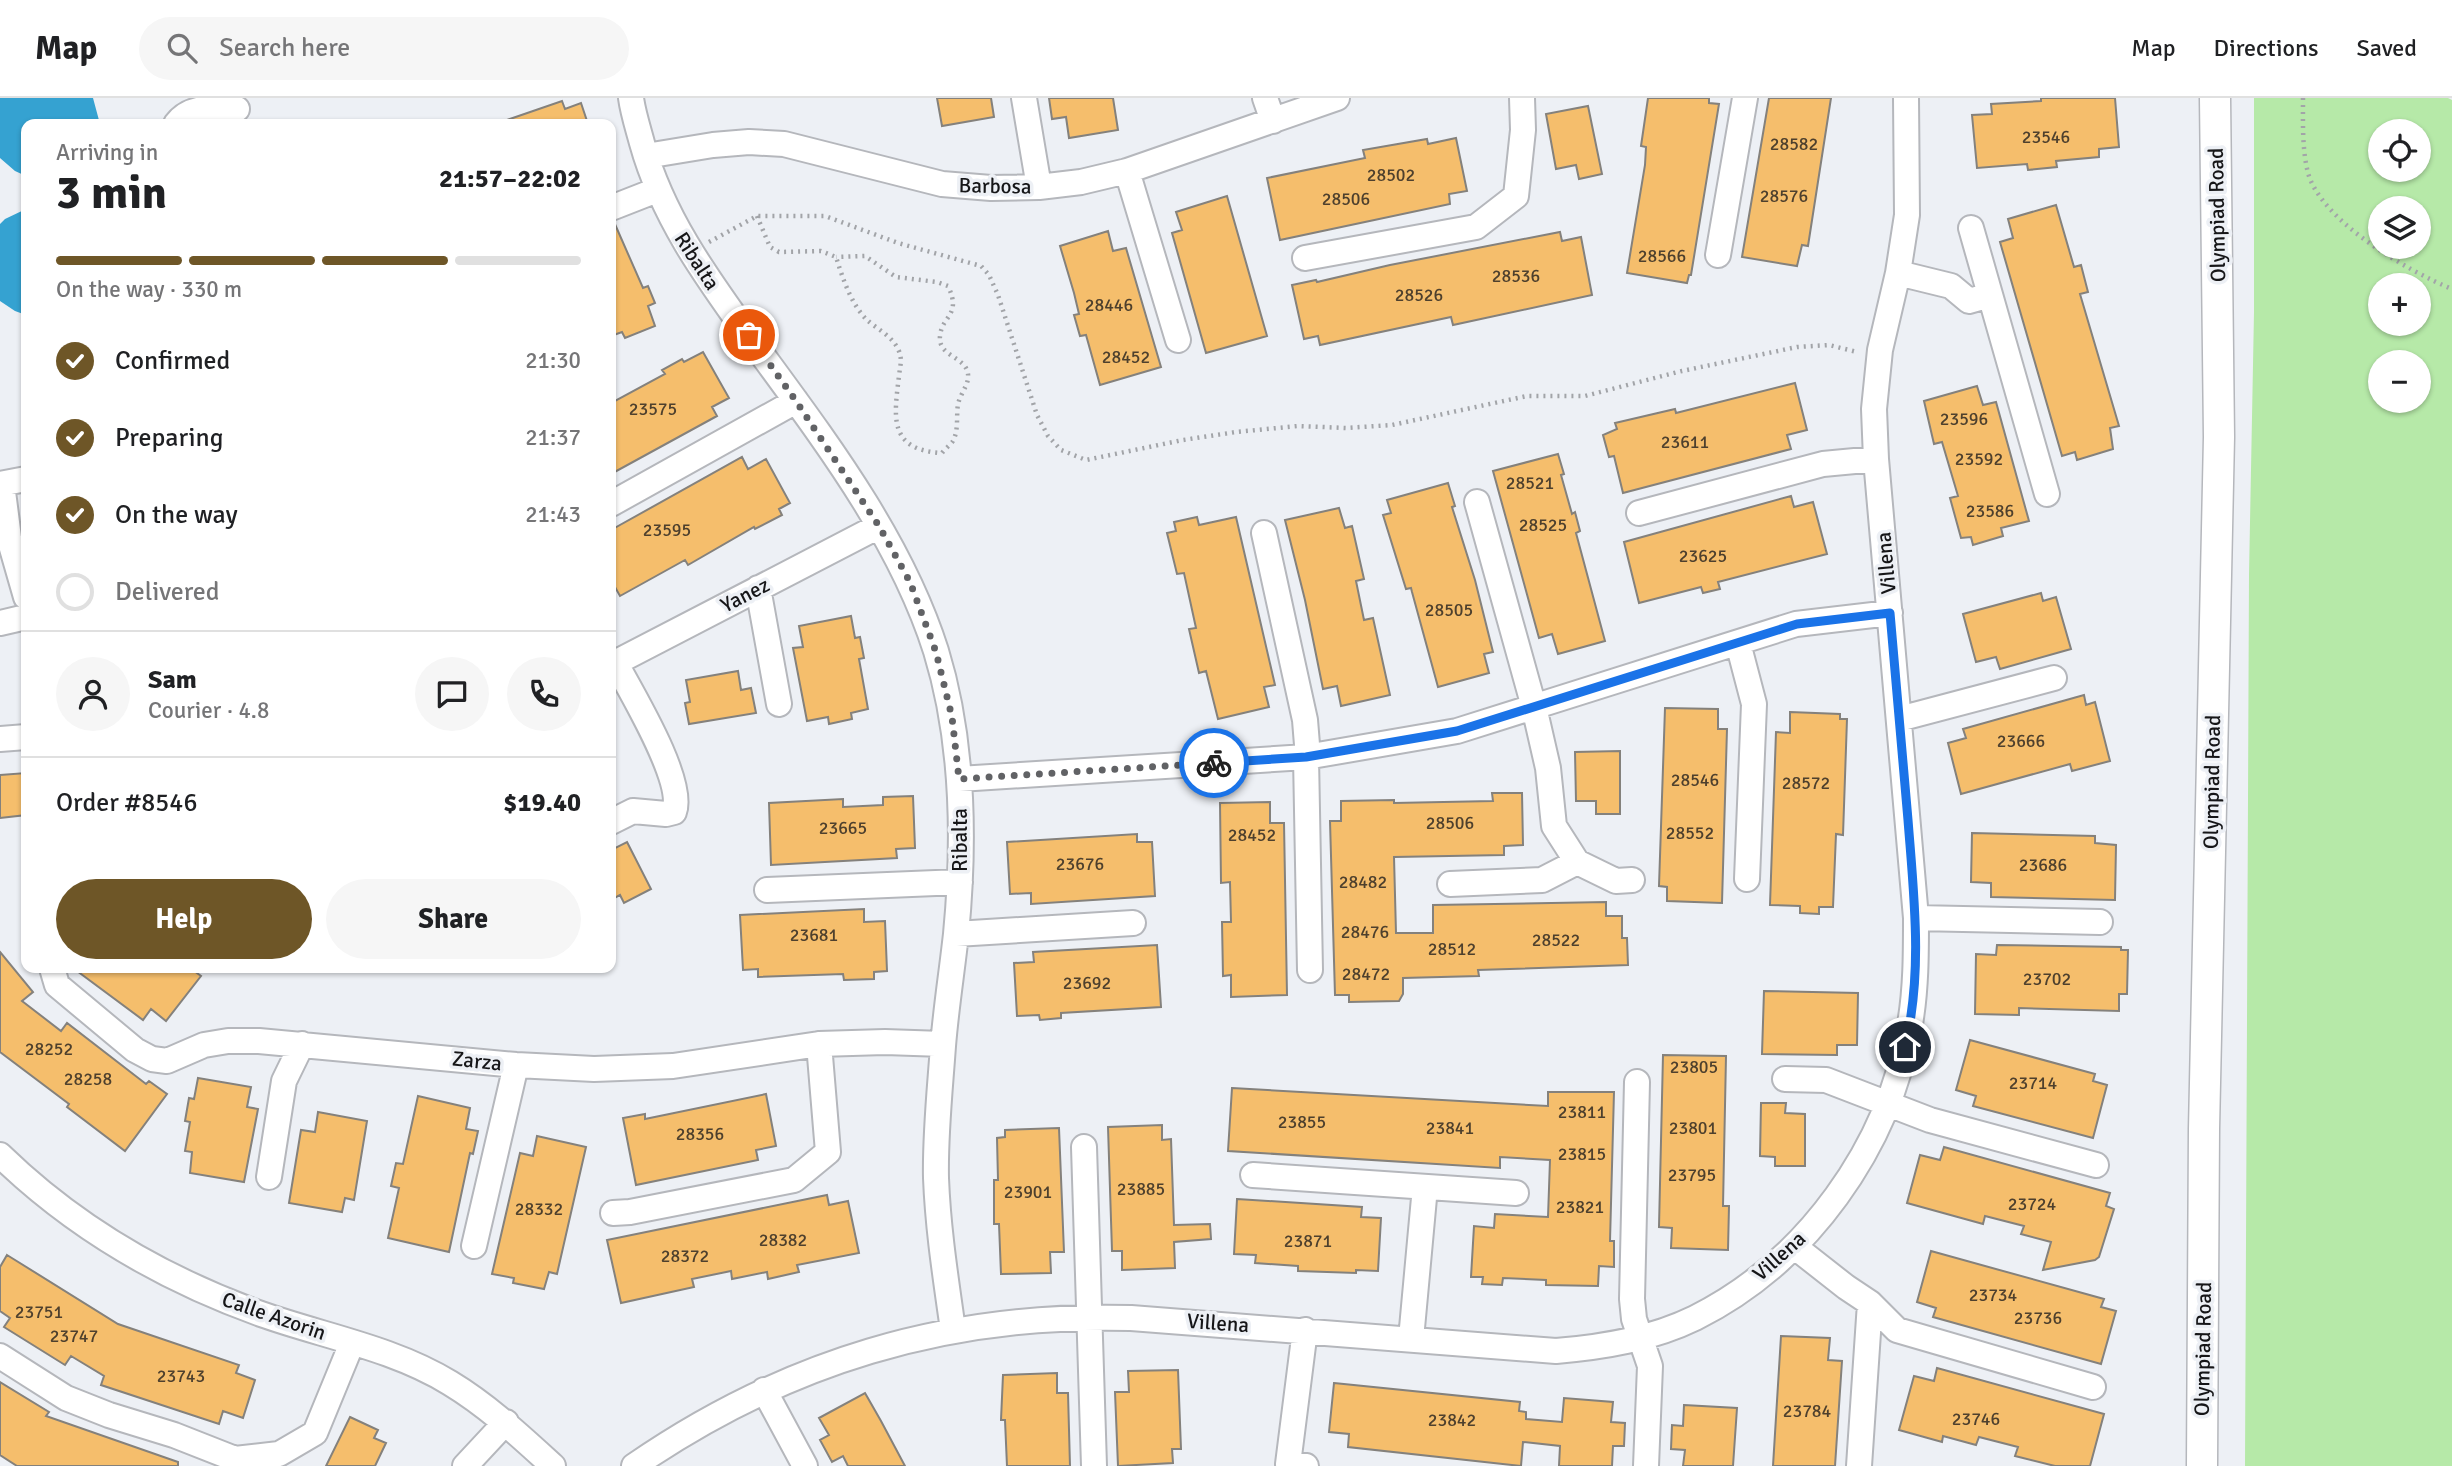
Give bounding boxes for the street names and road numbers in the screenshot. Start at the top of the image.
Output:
street label: Olympiad Road [2203,148,2231,282]
street label: Barbosa [958,172,1032,200]
street label: Ribalta [669,227,725,295]
street label: Villena [1870,531,1902,595]
street label: Yanez [716,572,774,618]
street label: Olympiad Road [2198,715,2226,849]
street label: Ribalta [947,808,973,872]
street label: Zarza [451,1045,503,1077]
street label: Villena [1747,1226,1811,1286]
street label: Olympiad Road [2189,1282,2217,1416]
street label: Calle Azorin [219,1286,329,1346]
street label: Villena [1186,1308,1250,1338]

